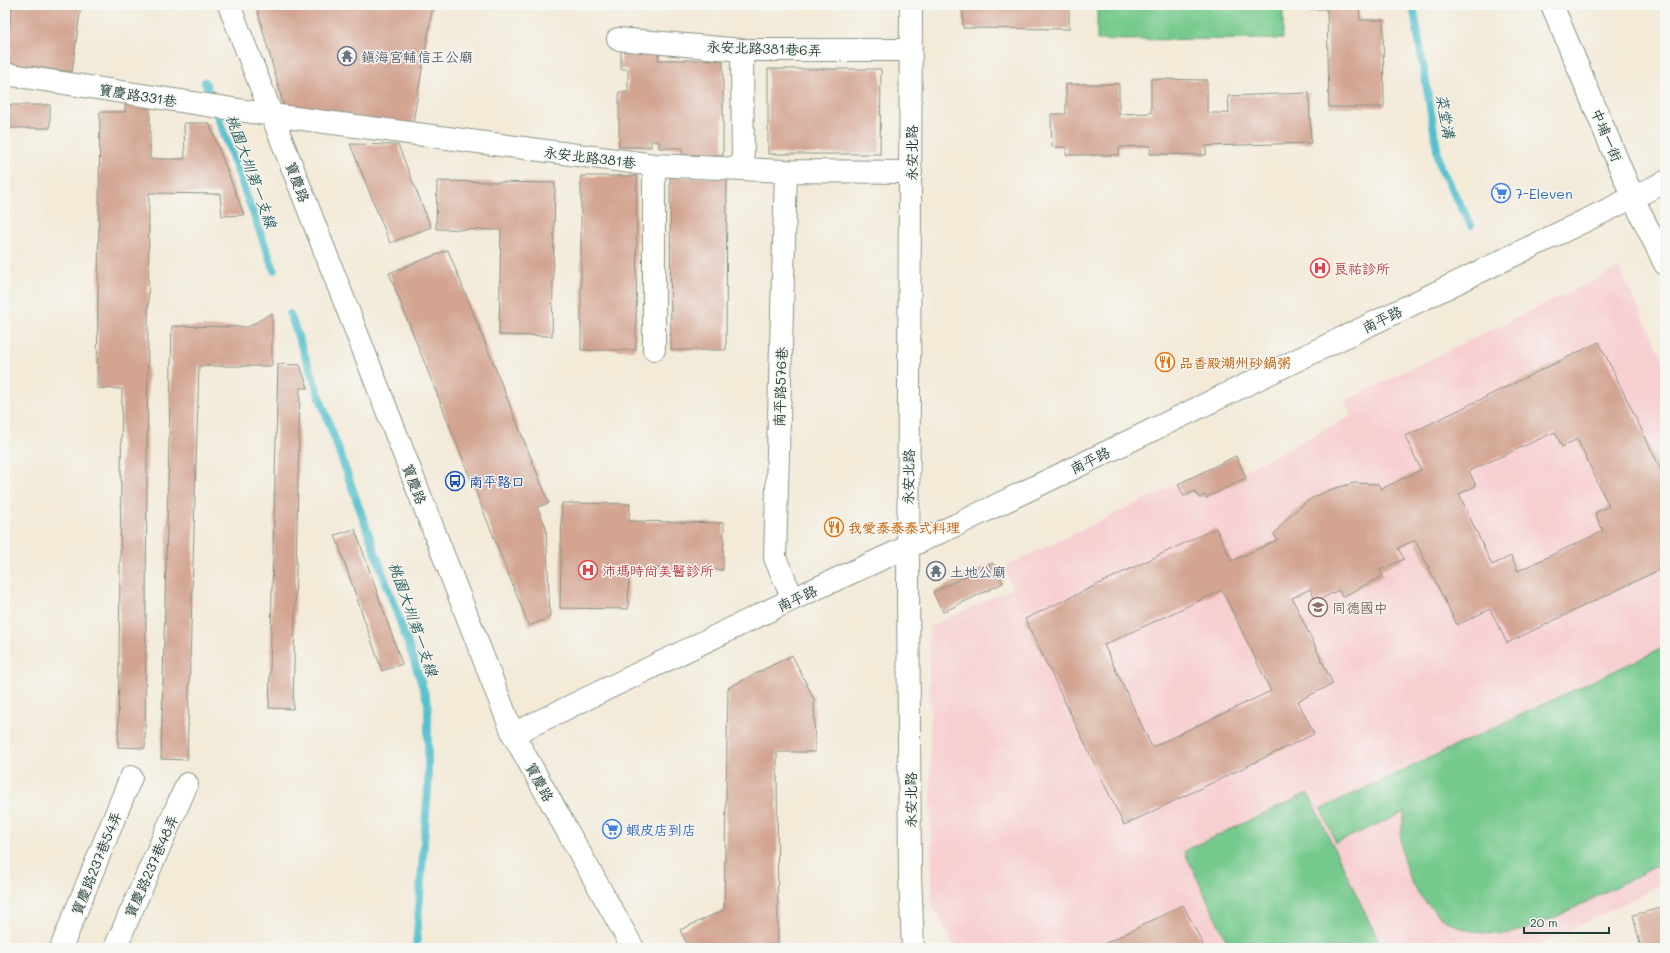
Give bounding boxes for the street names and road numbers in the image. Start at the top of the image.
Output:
street label: 永安北路381巷6弄 [706,36,822,60]
street label: 寶慶路331巷 [98,79,179,111]
street label: 中埔一街 [1587,106,1627,164]
street label: 永安北路 [902,125,921,181]
street label: 永安北路381巷 [543,142,638,172]
street label: 寶慶路 [282,159,314,205]
street label: 南平路 [1359,301,1405,337]
street label: 南平路576巷 [769,345,791,428]
street label: 南平路 [1067,442,1113,478]
street label: 永安北路 [898,449,918,505]
street label: 寶慶路 [399,461,431,507]
street label: 南平路 [774,581,820,615]
street label: 寶慶路 [522,759,558,805]
street label: 永安北路 [901,772,920,828]
street label: 寶慶路237巷54弄 [67,808,125,918]
street label: 寶慶路237巷48弄 [120,812,182,920]

